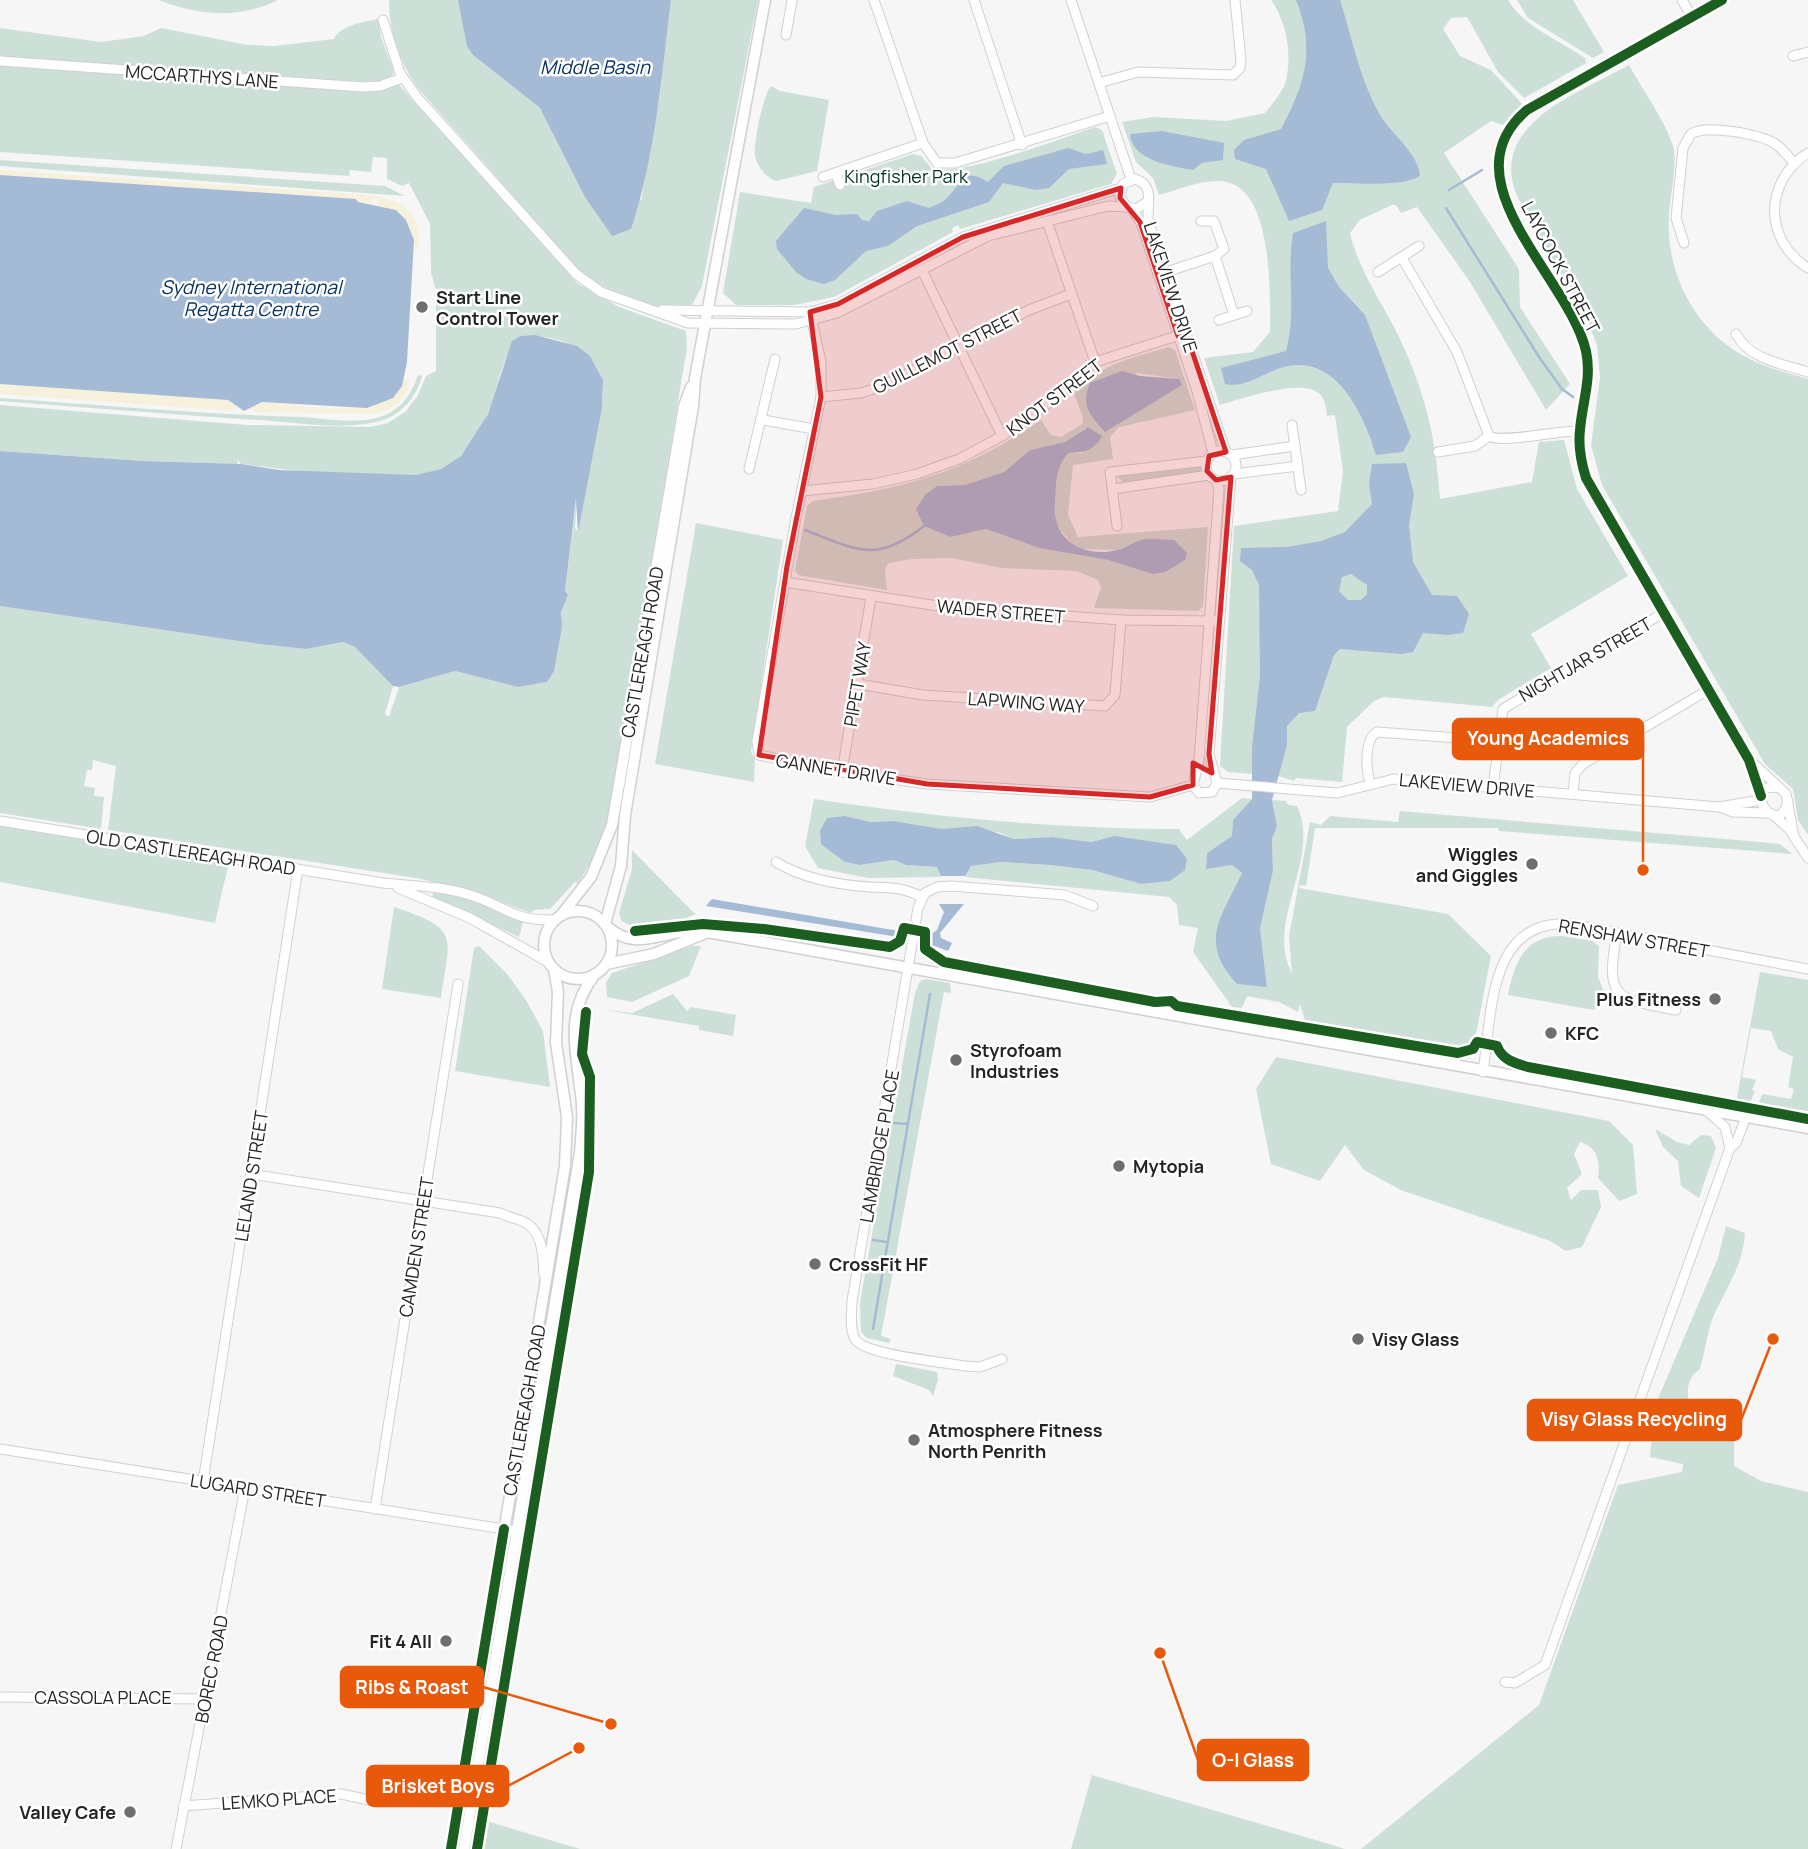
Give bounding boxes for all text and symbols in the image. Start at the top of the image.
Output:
water label: Middle Basin [540,54,651,80]
street label: MCCARTHYS LANE [125,59,279,93]
park label: Kingfisher Park [844,164,969,188]
street label: LAYCOCK STREET [1516,197,1606,337]
street label: LAKEVIEW DRIVE [1139,219,1203,355]
water label: Sydney International Regatta Centre [161,274,344,322]
place label: Start Line Control Tower [436,285,559,330]
marker: Start Line Control Tower [414,299,430,315]
street label: GUILLEMOT STREET [868,303,1026,399]
street label: KNOT STREET [1001,353,1107,441]
street label: CASTLEREAGH ROAD [615,564,669,740]
street label: WADER STREET [936,593,1066,629]
street label: NIGHTJAR STREET [1514,611,1656,707]
street label: PIPET WAY [838,639,876,728]
street label: LAPWING WAY [967,686,1086,718]
callout: Young Academics [1453,719,1643,759]
text: Young Academics [1467,725,1629,751]
street label: GANNET DRIVE [774,748,898,790]
street label: LAKEVIEW DRIVE [1398,767,1536,803]
street label: OLD CASTLEREAGH ROAD [85,824,297,880]
place label: Wiggles and Giggles [1416,842,1518,887]
marker: Wiggles and Giggles [1524,856,1540,872]
street label: RENSHAW STREET [1557,913,1711,963]
place label: Plus Fitness [1596,987,1701,1011]
marker: Plus Fitness [1707,991,1723,1007]
place label: KFC [1565,1021,1599,1045]
marker: KFC [1543,1025,1559,1041]
place label: Styrofoam Industries [970,1038,1062,1083]
marker: Styrofoam Industries [948,1052,964,1068]
street label: LAMBRIDGE PLACE [854,1067,904,1225]
street label: LELAND STREET [229,1108,273,1243]
place label: Mytopia [1133,1154,1204,1178]
marker: Mytopia [1111,1158,1127,1174]
street label: CAMDEN STREET [393,1175,439,1319]
place label: CrossFit HF [829,1252,929,1276]
marker: CrossFit HF [807,1256,823,1272]
street label: CASTLEREAGH ROAD [497,1322,551,1498]
place label: Visy Glass [1372,1327,1460,1351]
marker: Visy Glass [1350,1331,1366,1347]
callout: Visy Glass Recycling [1528,1400,1741,1440]
text: Visy Glass Recycling [1541,1406,1727,1432]
place label: Atmosphere Fitness North Penrith [928,1418,1103,1463]
marker: Atmosphere Fitness North Penrith [906,1432,922,1448]
street label: LUGARD STREET [188,1467,328,1513]
street label: BOREC ROAD [189,1613,233,1725]
place label: Fit 4 All [369,1629,432,1653]
marker: Fit 4 All [438,1633,454,1649]
callout: Ribs & Roast [341,1667,483,1707]
text: Ribs & Roast [355,1674,469,1700]
street label: CASSOLA PLACE [34,1685,172,1709]
callout: O-I Glass [1198,1740,1308,1780]
text: O-I Glass [1212,1747,1294,1773]
callout: Brisket Boys [367,1766,508,1806]
text: Brisket Boys [382,1773,494,1799]
street label: LEMKO PLACE [221,1783,337,1815]
place label: Valley Cafe [20,1800,116,1824]
marker: Valley Cafe [122,1804,138,1820]

